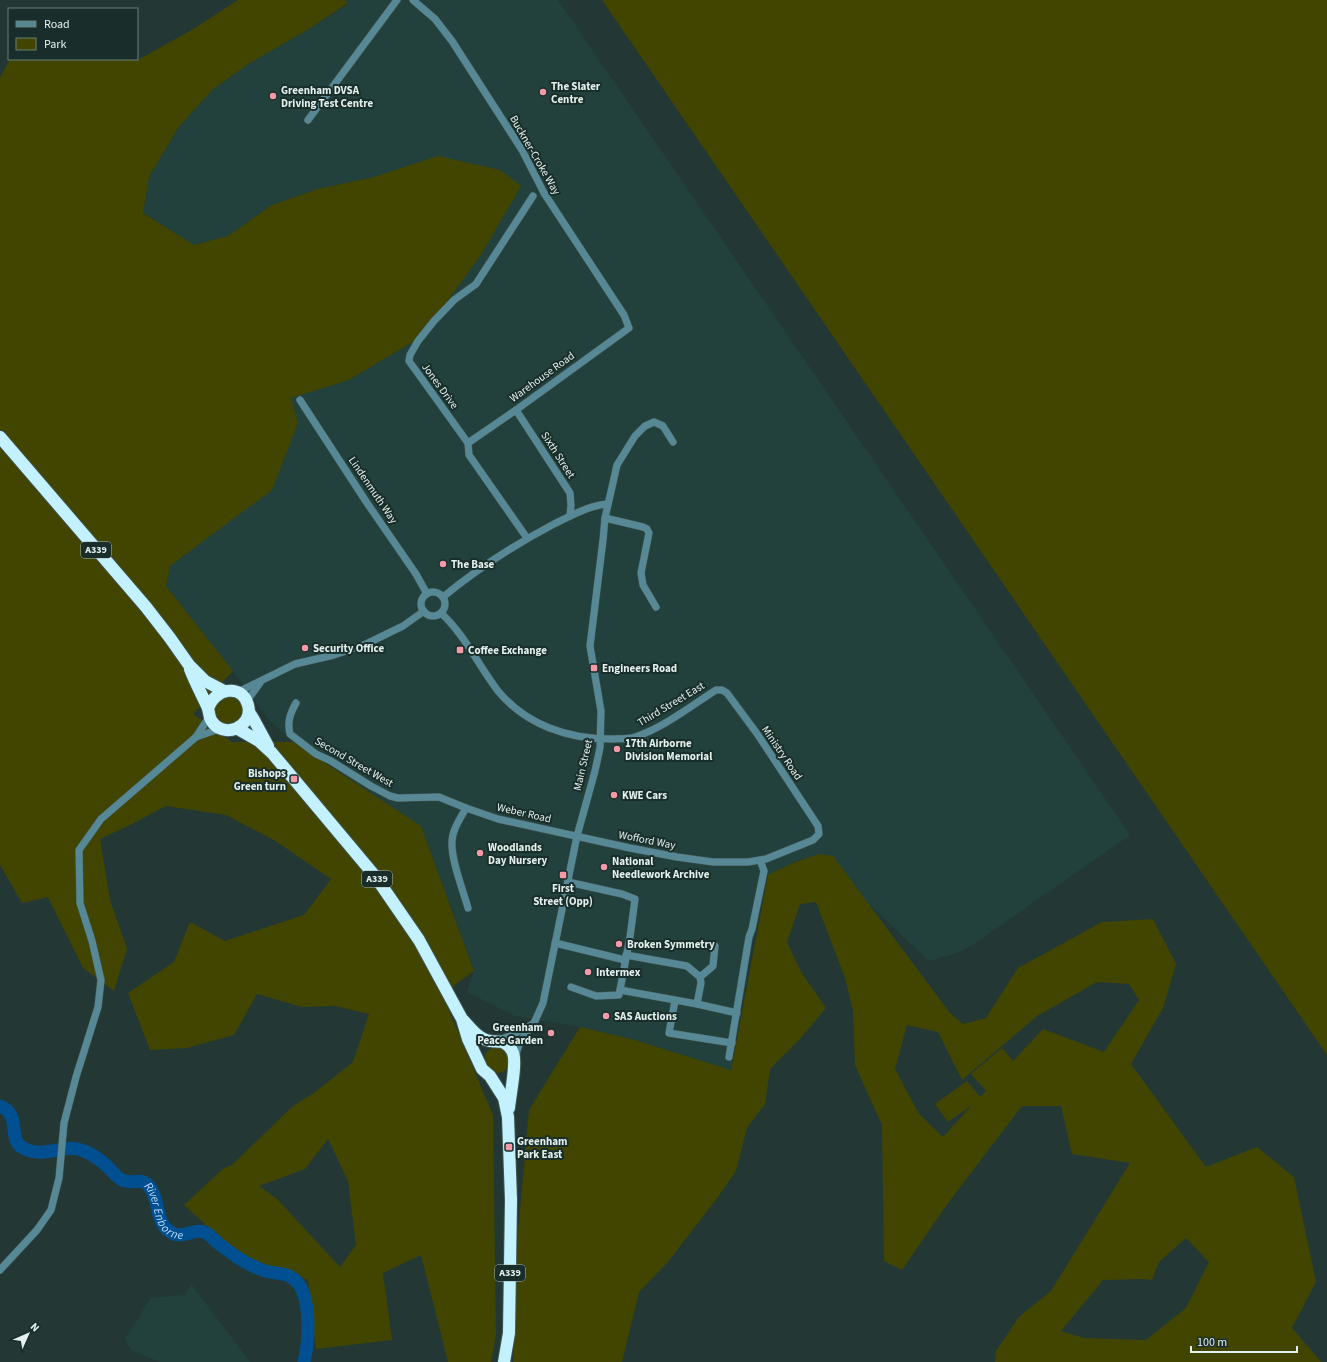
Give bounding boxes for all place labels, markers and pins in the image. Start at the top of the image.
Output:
place label: The Slater Centre [551,79,601,107]
place label: Greenham DVSA Driving Test Centre [281,83,373,111]
marker: The Slater Centre [538,87,548,97]
marker: Greenham DVSA Driving Test Centre [268,91,278,101]
place label: The Base [451,557,495,572]
marker: The Base [438,559,448,569]
place label: Security Office [313,641,384,656]
marker: Security Office [300,643,310,653]
place label: Coffee Exchange [468,643,547,658]
marker: Coffee Exchange [455,645,465,655]
place label: Engineers Road [602,661,677,676]
marker: Engineers Road [589,663,599,673]
place label: 17th Airborne Division Memorial [625,736,713,764]
marker: 17th Airborne Division Memorial [612,744,622,754]
place label: Bishops Green turn [234,766,286,794]
marker: Bishops Green turn [289,774,299,784]
place label: KWE Cars [622,788,667,803]
marker: KWE Cars [609,790,619,800]
place label: Woodlands Day Nursery [488,840,548,868]
marker: Woodlands Day Nursery [475,848,485,858]
place label: National Needlework Archive [612,854,710,882]
marker: National Needlework Archive [599,862,609,872]
marker: First Street (Opp) [558,870,568,880]
place label: First Street (Opp) [533,881,593,909]
place label: Broken Symmetry [627,937,715,952]
marker: Broken Symmetry [614,939,624,949]
place label: Intermex [596,965,641,980]
marker: Intermex [583,967,593,977]
place label: SAS Auctions [614,1009,677,1024]
marker: SAS Auctions [601,1011,611,1021]
place label: Greenham Peace Garden [477,1020,543,1048]
marker: Greenham Peace Garden [546,1028,556,1038]
place label: Greenham Park East [517,1134,567,1162]
marker: Greenham Park East [504,1142,514,1152]

